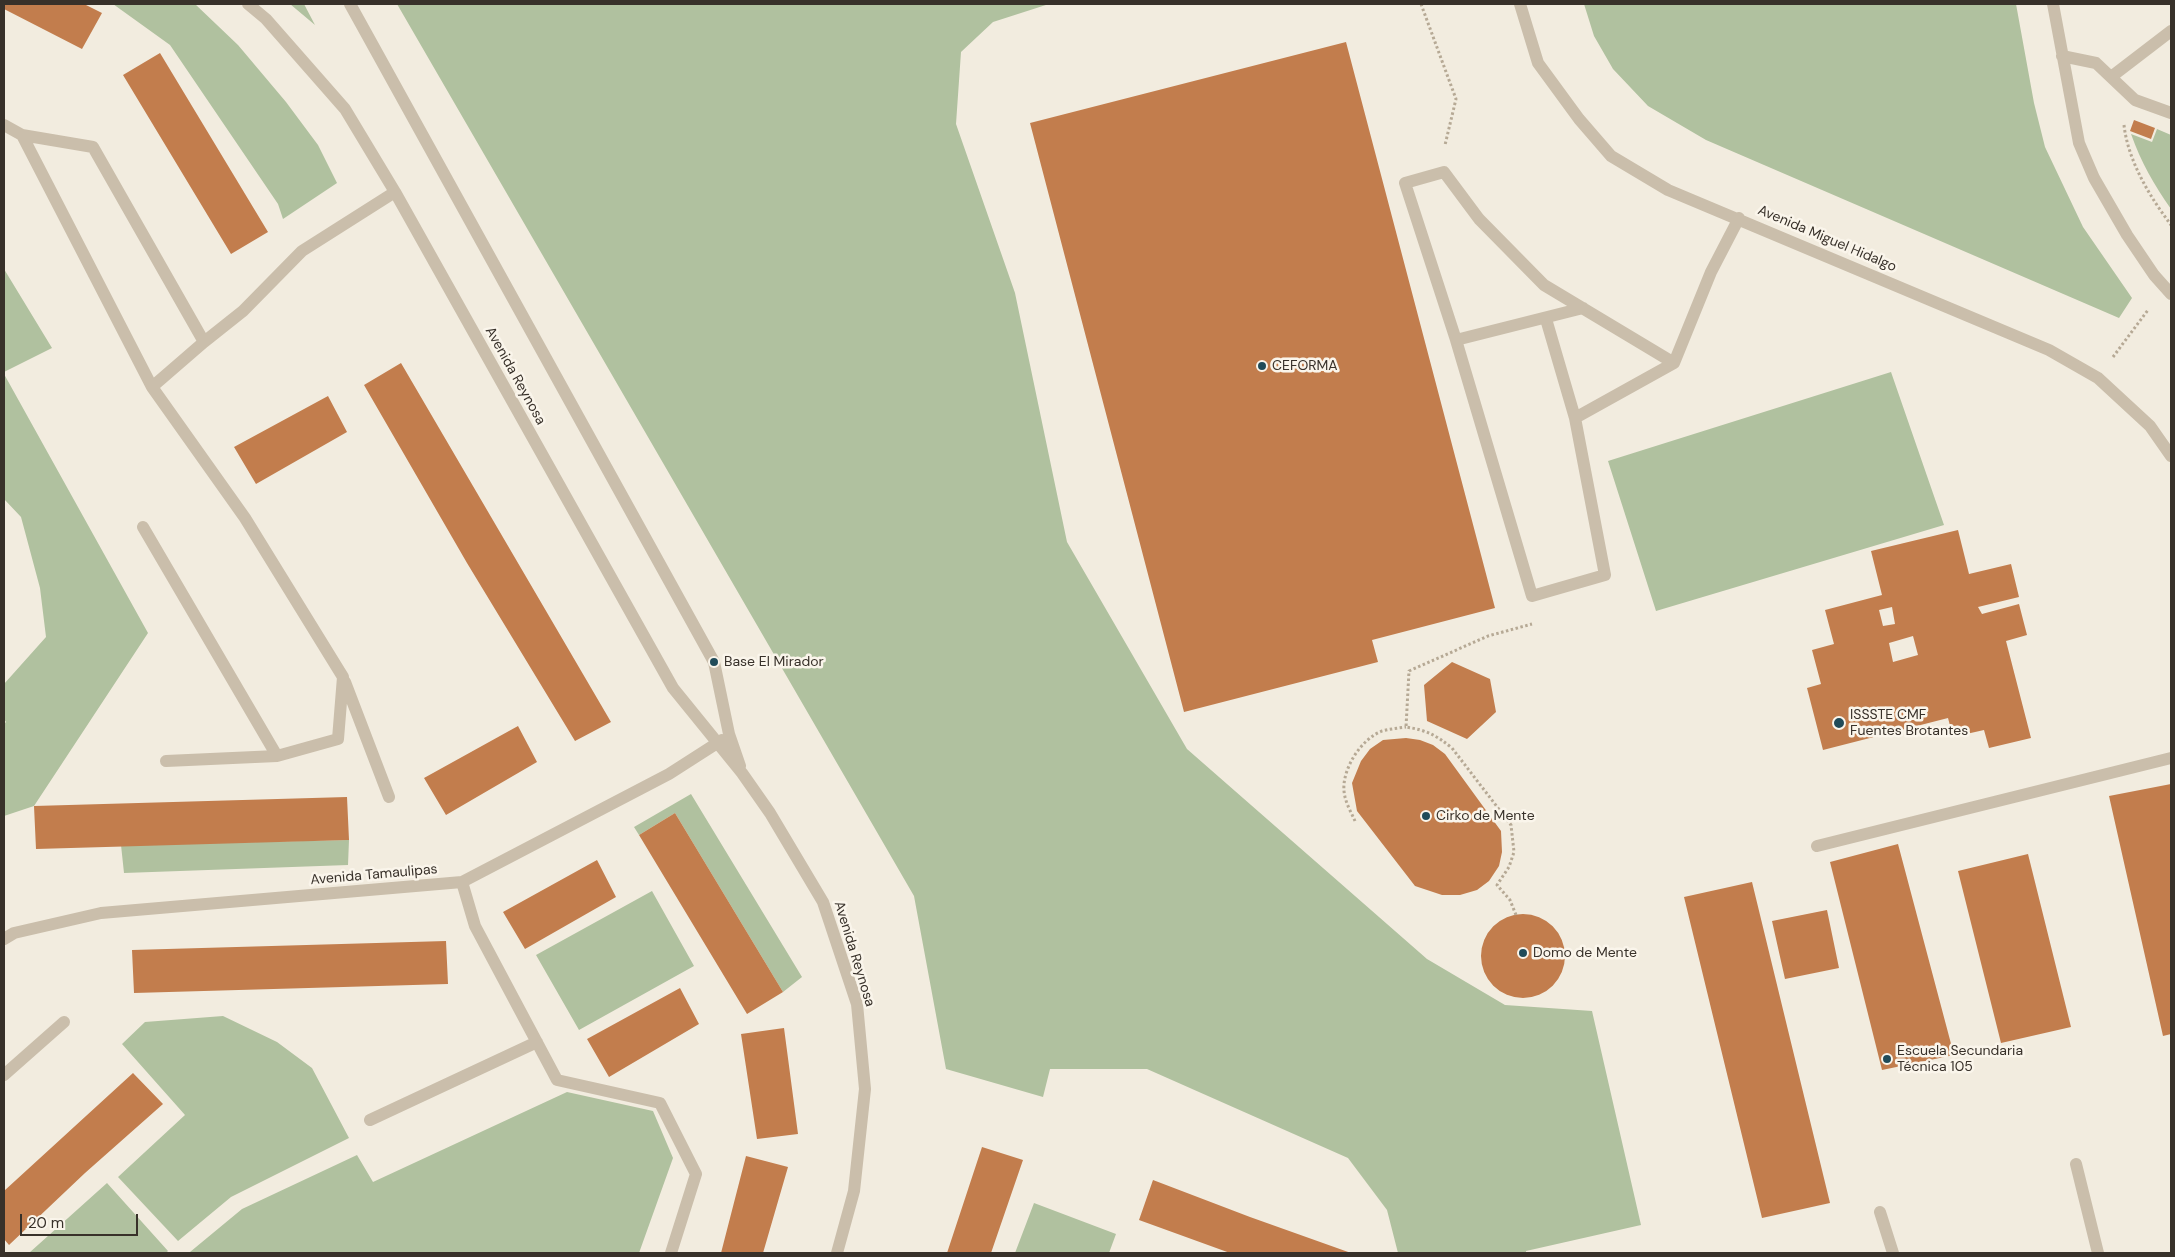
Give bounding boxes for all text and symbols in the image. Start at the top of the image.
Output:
street label: Avenida Miguel Hidalgo [1755,202,1899,276]
street label: Avenida Reynosa [481,324,549,428]
place label: CEFORMA [1272,358,1338,374]
marker: CEFORMA [1256,360,1268,372]
place label: Base El Mirador [724,654,824,670]
marker: Base El Mirador [708,656,720,668]
place label: ISSSTE CMF Fuentes Brotantes [1850,707,1968,740]
marker: ISSSTE CMF Fuentes Brotantes [1832,716,1846,730]
place label: Cirko de Mente [1436,808,1535,824]
marker: Cirko de Mente [1420,810,1432,822]
street label: Avenida Tamaulipas [310,861,438,889]
street label: Avenida Reynosa [830,899,878,1009]
place label: Domo de Mente [1533,945,1637,961]
marker: Domo de Mente [1517,947,1529,959]
place label: Escuela Secundaria Técnica 105 [1897,1043,2023,1076]
marker: Escuela Secundaria Técnica 105 [1881,1053,1893,1065]
scale bar [22,1204,140,1236]
text: 20 m [28,1213,64,1233]

